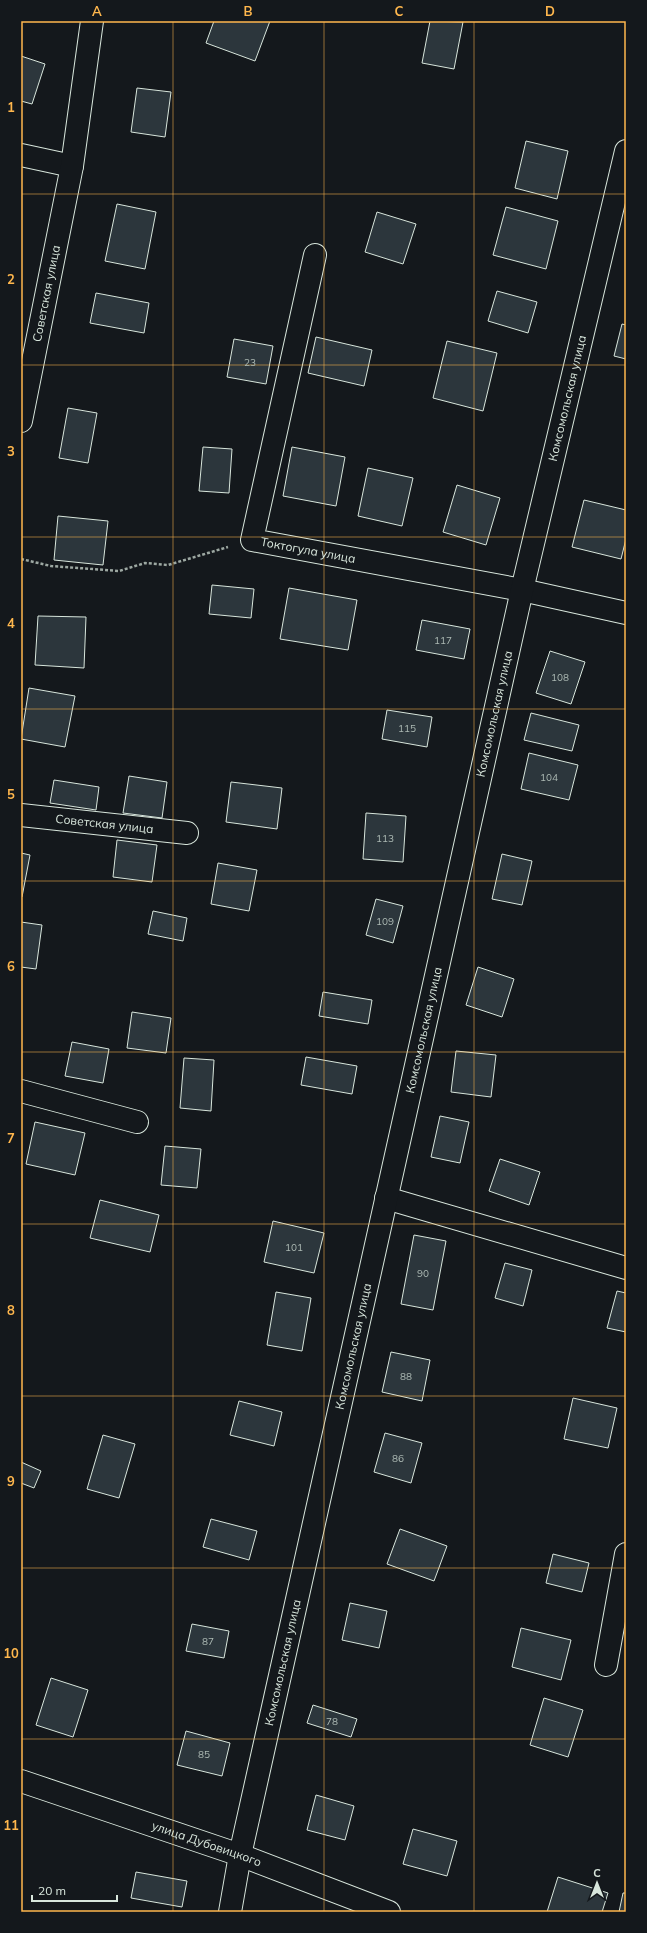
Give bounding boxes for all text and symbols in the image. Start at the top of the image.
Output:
text: A [92,3,102,19]
text: B [244,3,253,19]
text: C [395,3,404,19]
text: D [545,3,555,19]
text: 1 [7,99,15,115]
street label: Советская улица [29,244,63,343]
text: 2 [7,271,15,287]
street label: Комсомольская улица [545,334,589,463]
house number: 23 [244,356,256,369]
text: 3 [7,443,15,459]
street label: Токтогула улица [260,534,357,566]
text: 4 [7,615,15,631]
house number: 117 [434,634,452,647]
street label: Комсомольская улица [473,649,515,778]
house number: 108 [551,671,569,684]
house number: 115 [398,722,416,735]
house number: 104 [540,771,558,784]
text: 5 [7,786,15,802]
street label: Советская улица [55,811,154,836]
house number: 113 [376,832,394,845]
house number: 109 [376,915,394,928]
text: 6 [7,958,15,974]
street label: Комсомольская улица [402,965,445,1095]
text: 7 [7,1130,15,1146]
house number: 101 [285,1241,303,1254]
house number: 90 [417,1267,429,1280]
street label: Комсомольская улица [332,1282,374,1411]
text: 8 [7,1302,15,1318]
house number: 88 [400,1370,412,1383]
house number: 86 [392,1452,404,1465]
text: 9 [7,1473,15,1489]
street label: Комсомольская улица [261,1598,304,1727]
house number: 87 [202,1635,214,1648]
text: 10 [3,1645,19,1661]
house number: 78 [326,1715,338,1728]
house number: 85 [198,1748,210,1761]
text: 11 [3,1817,19,1833]
street label: улица Дубовицкого [150,1818,264,1870]
north arrow [577,1863,617,1903]
text: С [593,1866,601,1880]
scale bar [32,1877,117,1903]
text: 20 m [38,1883,66,1898]

